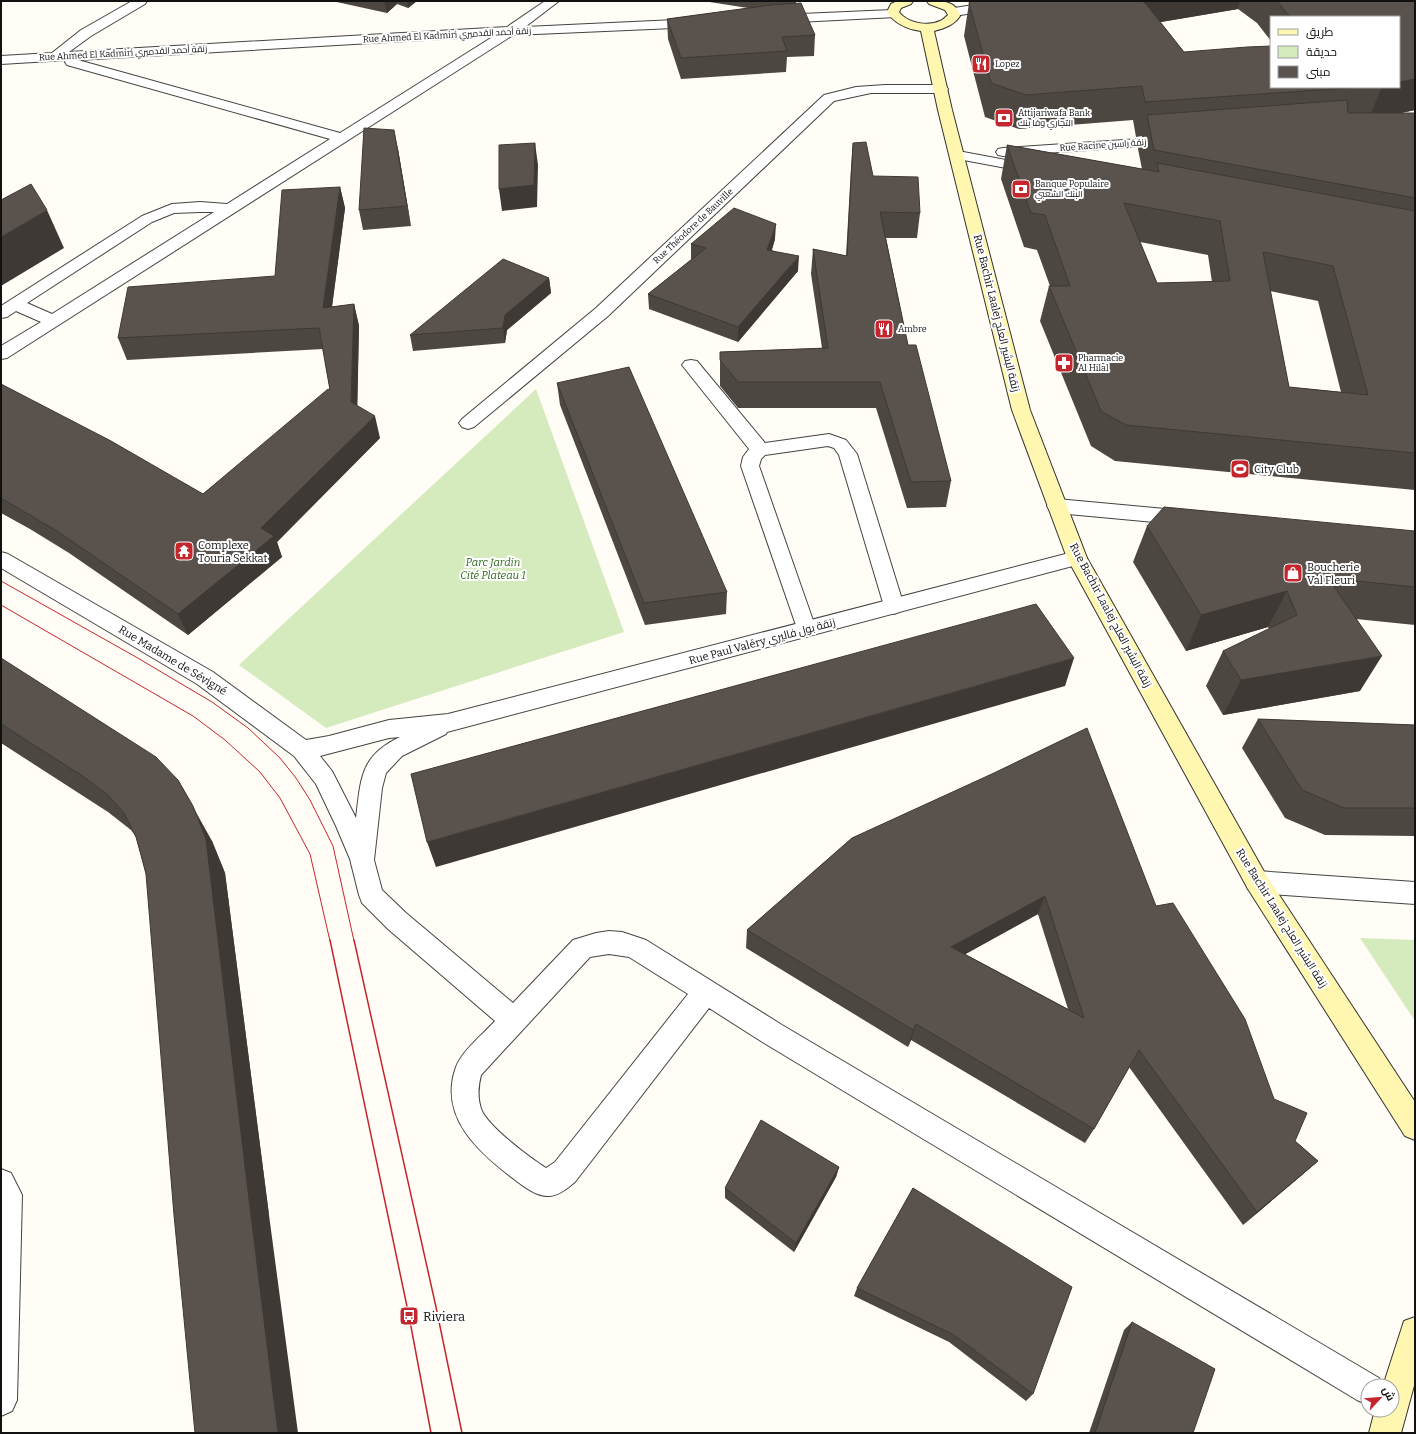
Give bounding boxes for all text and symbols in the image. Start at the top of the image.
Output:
legend [1270,16,1400,88]
street label: Rue Ahmed El Kadmiri زنقة أحمد القدميري [362,25,532,46]
text: طريق [1306,25,1334,39]
street label: Rue Ahmed El Kadmiri زنقة أحمد القدميري [38,43,208,64]
text: حديقة [1306,45,1337,59]
restaurant icon: Lopez [970,53,992,75]
place label: Lopez [995,59,1020,69]
text: مبنى [1306,65,1331,79]
bank icon: Attijariwafa Bank التجاري وفا بنك [993,107,1015,129]
place label: Attijariwafa Bank التجاري وفا بنك [1018,108,1091,130]
street label: Rue Racine زنقة راسين [1059,137,1147,153]
bank icon: Banque Populaire البنك الشعبي [1010,178,1032,200]
place label: Banque Populaire البنك الشعبي [1035,179,1109,201]
street label: Rue Théodore de Bauville [651,186,735,266]
street label: Rue Bachir Laalej زنقة البشير العلج [970,233,1022,394]
restaurant icon: Ambre [873,318,895,340]
place label: Ambre [898,324,927,334]
pharmacy icon: Pharmacie Al Hilal [1053,352,1075,374]
place label: Pharmacie Al Hilal [1078,353,1123,373]
sports icon: City Club [1229,458,1251,480]
place label: City Club [1254,463,1299,476]
place label: Complexe Touria Sekkat [198,539,268,565]
temple icon: Complexe Touria Sekkat [173,540,195,562]
street label: Rue Bachir Laalej زنقة البشير العلج [1066,541,1154,690]
park label: Parc Jardin Cité Plateau 1 [460,556,526,582]
place label: Boucherie Val Fleuri [1307,561,1359,587]
shop icon: Boucherie Val Fleuri [1282,562,1304,584]
street label: Rue Paul Valéry زنقة بول فاليري [687,616,837,669]
street label: Rue Madame de Sévigné [116,623,229,698]
street label: Rue Bachir Laalej زنقة البشير العلج [1232,846,1330,991]
bus stop icon: Riviera [398,1305,420,1327]
place label: Riviera [423,1309,465,1324]
north arrow [1360,1378,1400,1418]
text: ش [1380,1385,1397,1403]

